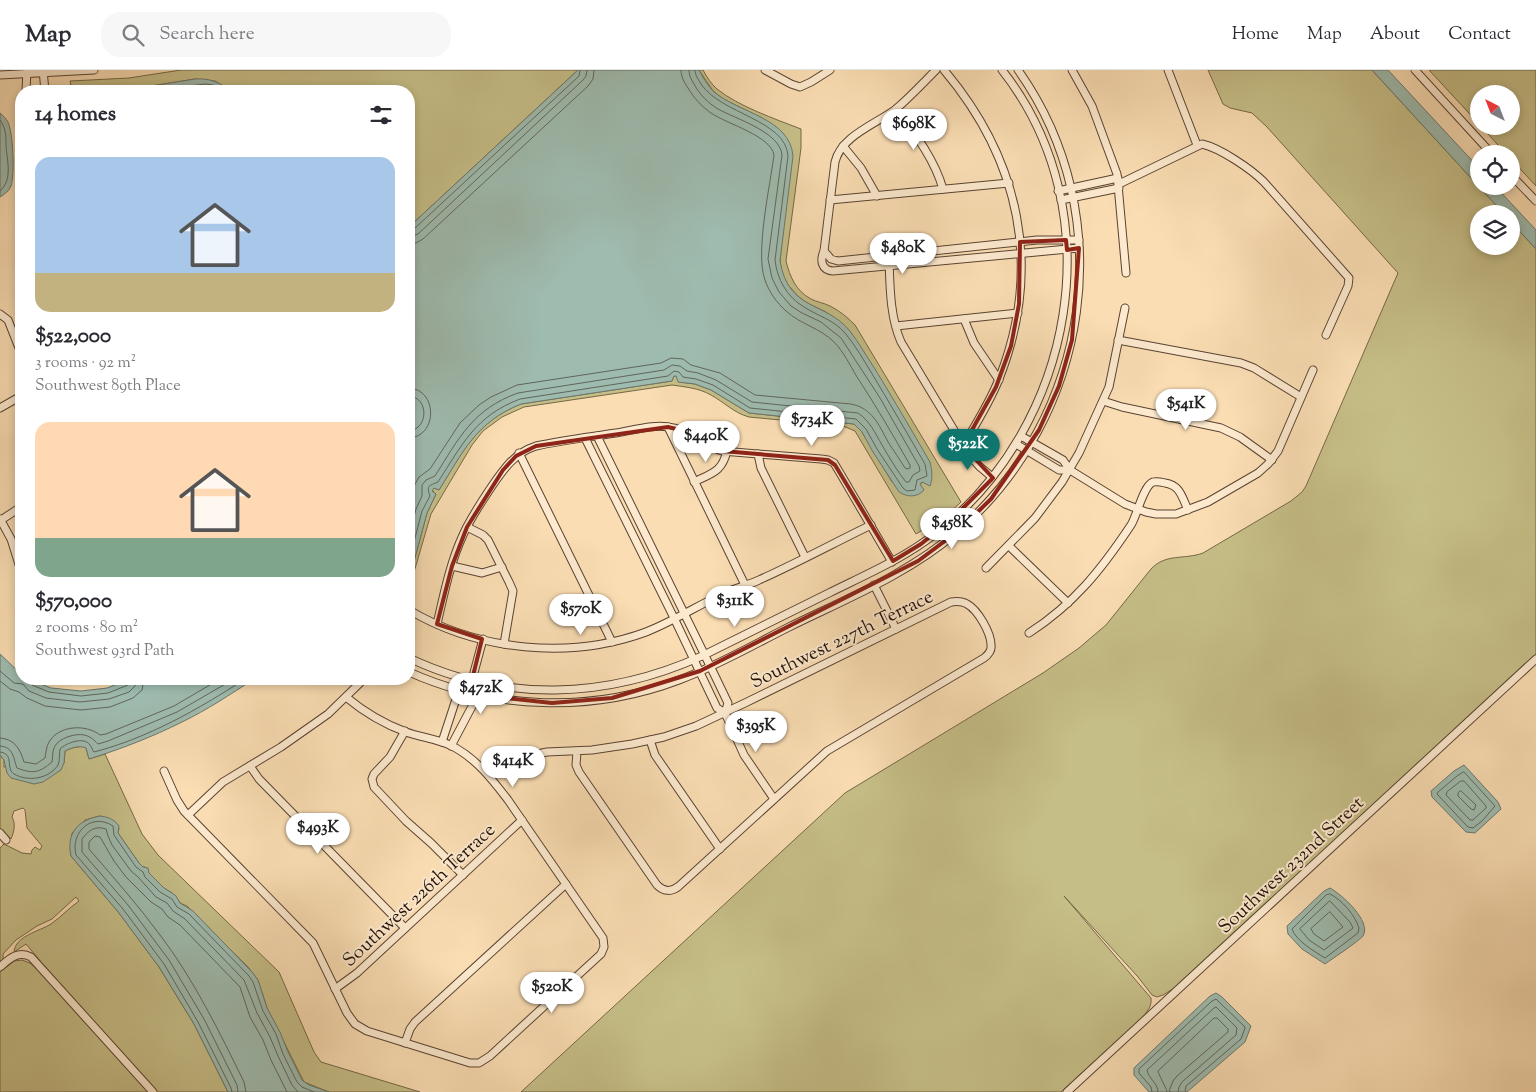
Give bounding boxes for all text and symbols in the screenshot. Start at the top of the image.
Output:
search box [101,12,451,57]
text: Map [25,18,71,52]
icon: search [119,21,147,49]
text: Search here [159,21,255,48]
text: Home [1232,22,1279,48]
text: Map [1307,22,1342,48]
text: About [1370,22,1420,48]
text: Contact [1448,22,1511,48]
north arrow [1470,85,1520,135]
map controls [1470,85,1520,255]
text: 14 homes [35,100,116,130]
icon: filters [367,101,395,129]
pin: $698K [879,108,949,151]
text: $698K [892,113,936,136]
button: locate [1470,145,1520,195]
icon: home [170,190,260,280]
button: layers [1470,205,1520,255]
pin: $480K [868,232,938,275]
text: $480K [881,237,925,260]
text: $522,000 [35,322,111,352]
text: 3 rooms · 92 m² [35,352,136,375]
text: Southwest 89th Place [35,375,181,398]
pin: $541K [1151,388,1221,431]
text: $541K [1166,393,1206,416]
pin: $734K [777,404,847,447]
text: $734K [791,409,833,432]
pin: $440K [671,420,741,463]
text: $440K [684,425,728,448]
pin: $522K [933,428,1003,471]
text: $522K [948,433,988,456]
icon: home [170,455,260,545]
pin: $458K [917,508,987,550]
text: $458K [931,512,973,535]
street label: Southwest 227th Terrace [746,584,938,696]
pin: $311K [700,586,770,628]
text: $570,000 [35,587,112,617]
text: $311K [716,590,754,613]
pin: $570K [546,594,616,636]
text: $570K [560,598,602,621]
text: 2 rooms · 80 m² [35,617,138,640]
text: Southwest 93rd Path [35,640,175,663]
pin: $472K [446,672,516,715]
text: $472K [459,677,503,700]
pin: $395K [721,710,791,753]
text: $395K [736,715,776,738]
pin: $414K [478,746,548,788]
text: $414K [492,750,534,773]
street label: Southwest 232nd Street [1213,790,1371,941]
pin: $493K [283,812,353,855]
text: $493K [297,817,339,840]
street label: Southwest 226th Terrace [337,818,502,974]
pin: $520K [517,972,587,1014]
text: $520K [531,976,573,999]

